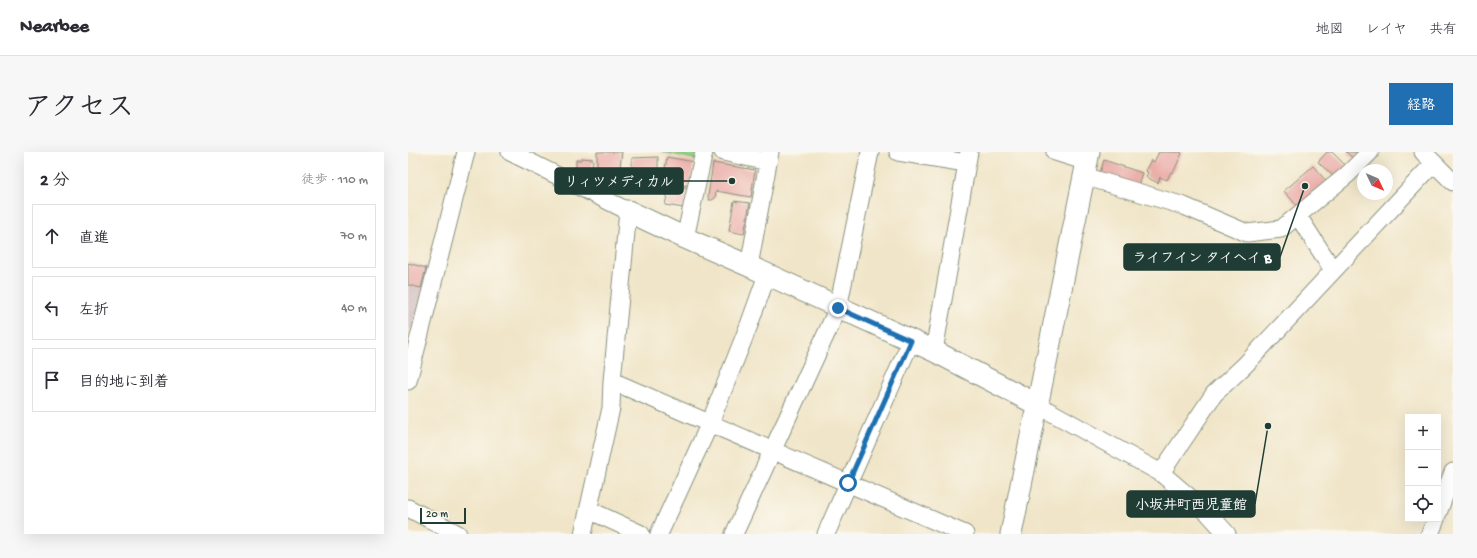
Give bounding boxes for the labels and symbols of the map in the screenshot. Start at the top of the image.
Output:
north arrow [1357,164,1393,200]
callout: リィツメディカル [555,168,683,194]
text: リィツメディカル [564,175,674,192]
callout: ライフイン タイヘイ B [1124,244,1280,270]
text: ライフイン タイヘイ B [1133,251,1272,268]
route end [829,299,847,317]
route start [839,474,857,492]
callout: 小坂井町西児童館 [1127,491,1255,517]
text: 小坂井町西児童館 [1135,497,1247,515]
scale bar [420,506,466,525]

